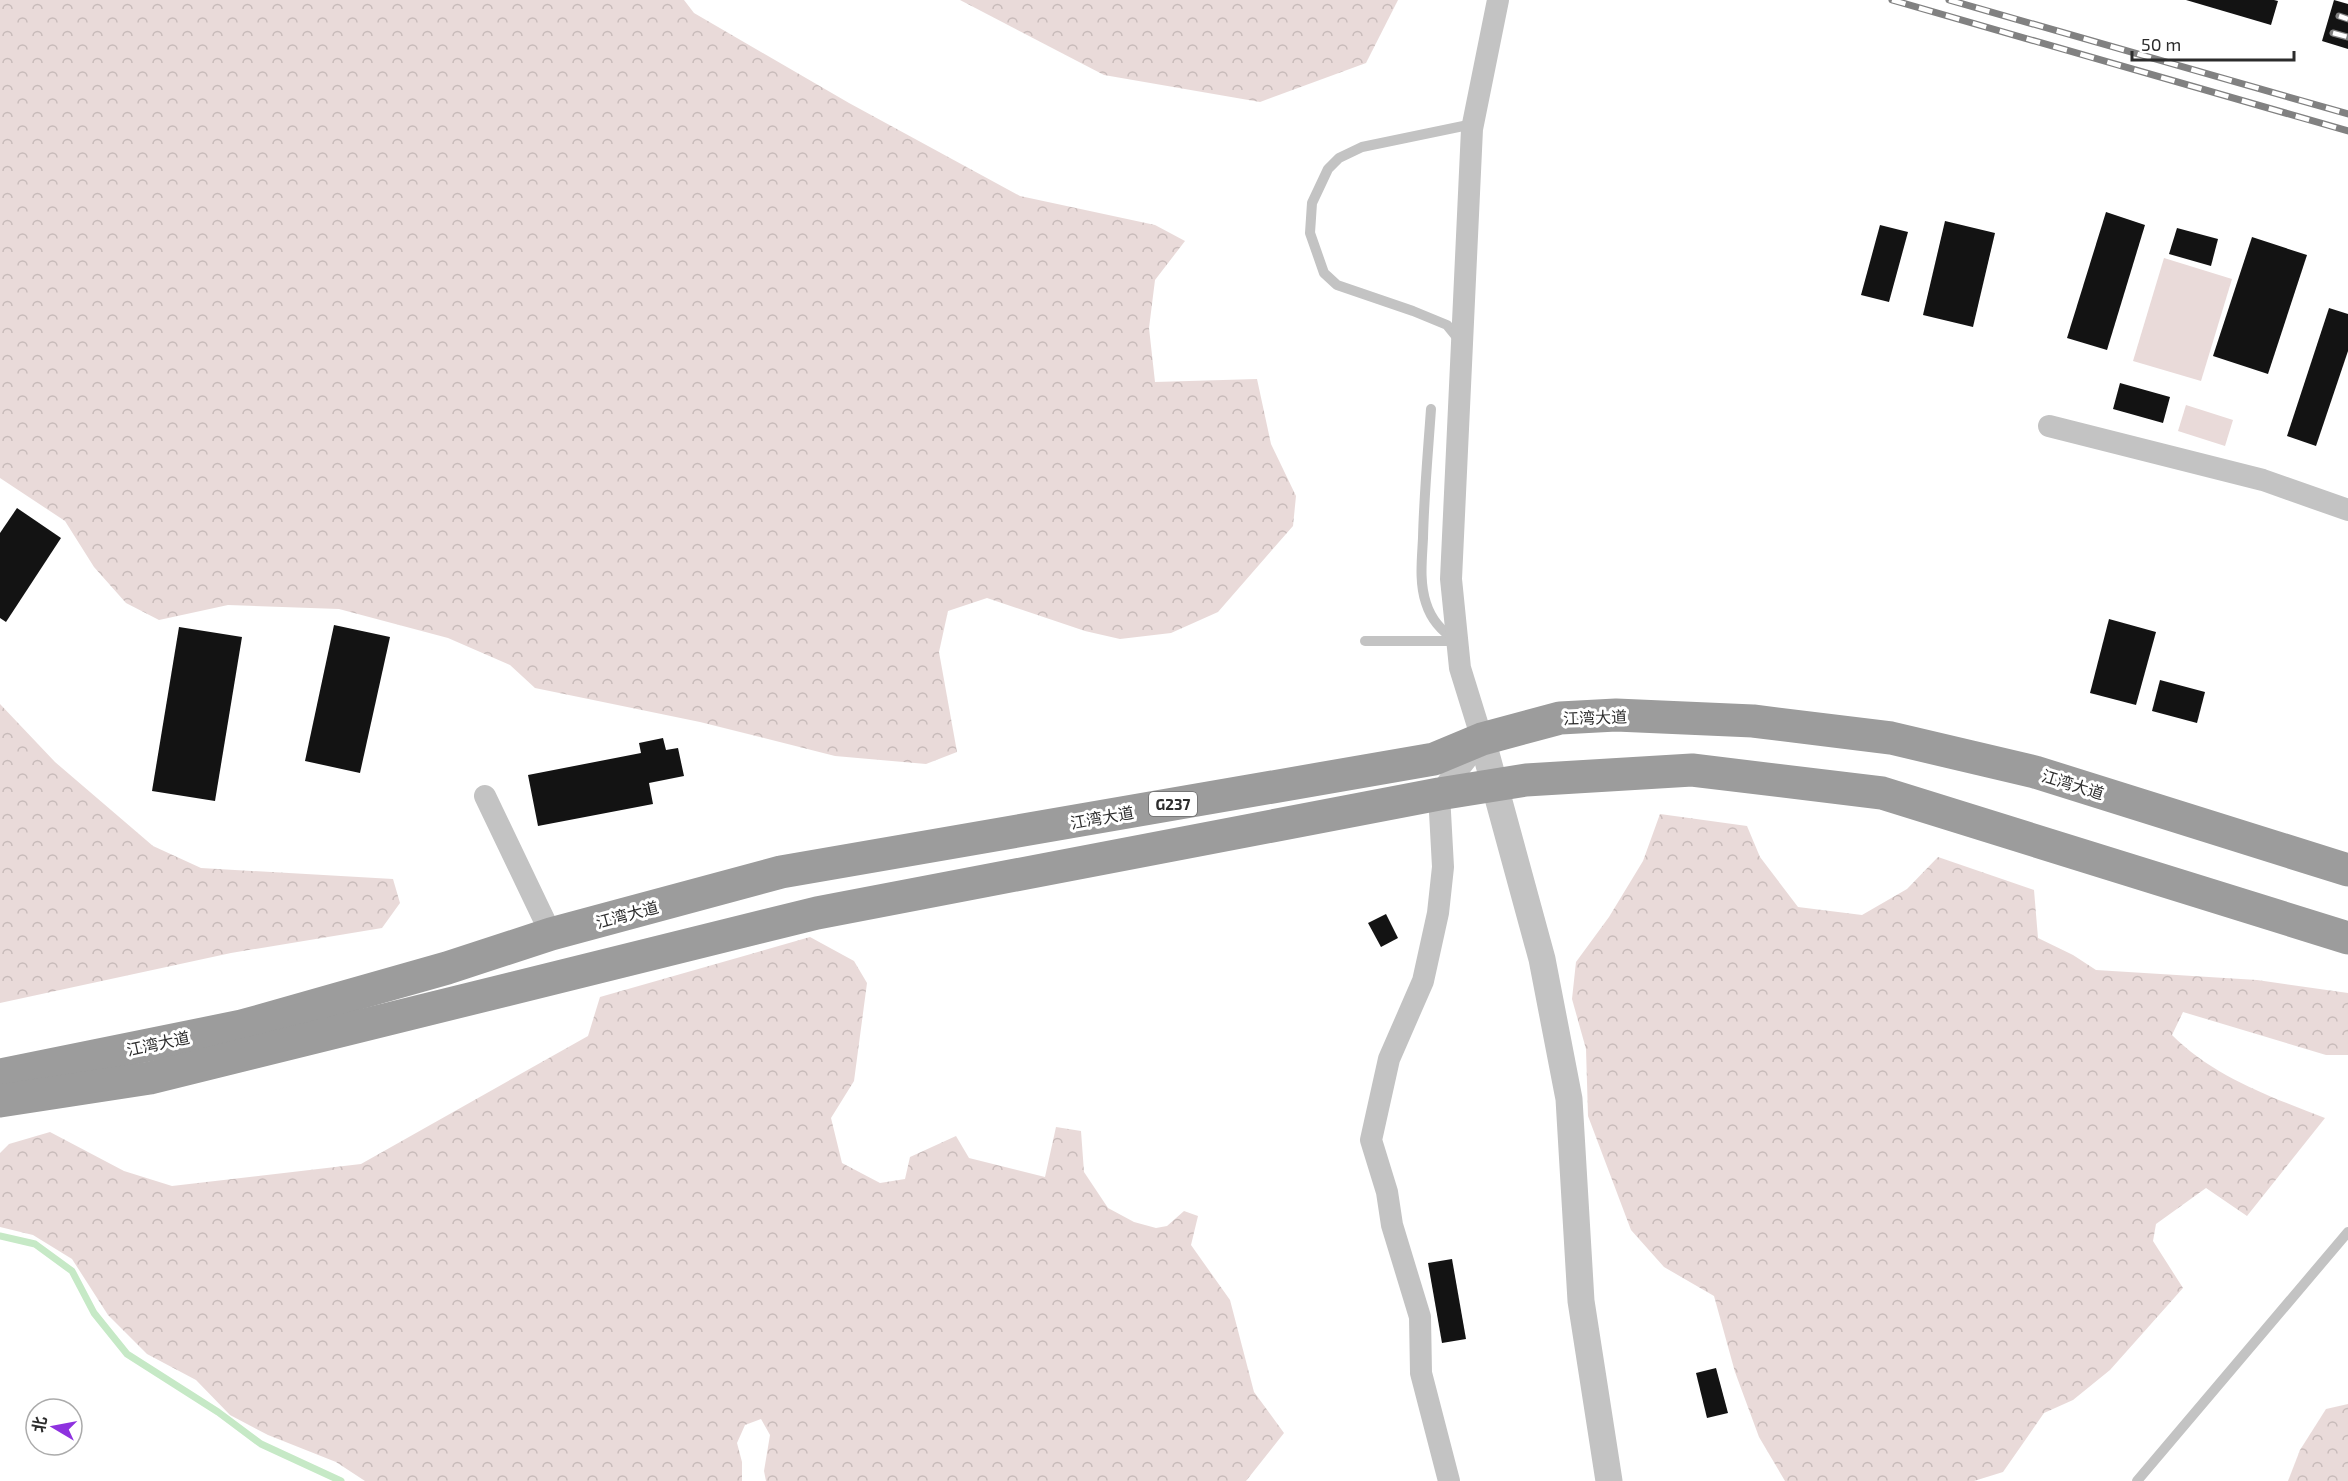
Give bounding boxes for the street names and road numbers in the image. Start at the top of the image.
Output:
street label: 江湾大道 [1563,706,1627,728]
street label: 江湾大道 [2040,766,2106,802]
road number: G237 [1149,792,1197,816]
street label: 江湾大道 [1069,802,1135,832]
street label: 江湾大道 [594,897,660,931]
street label: 江湾大道 [125,1027,191,1059]

